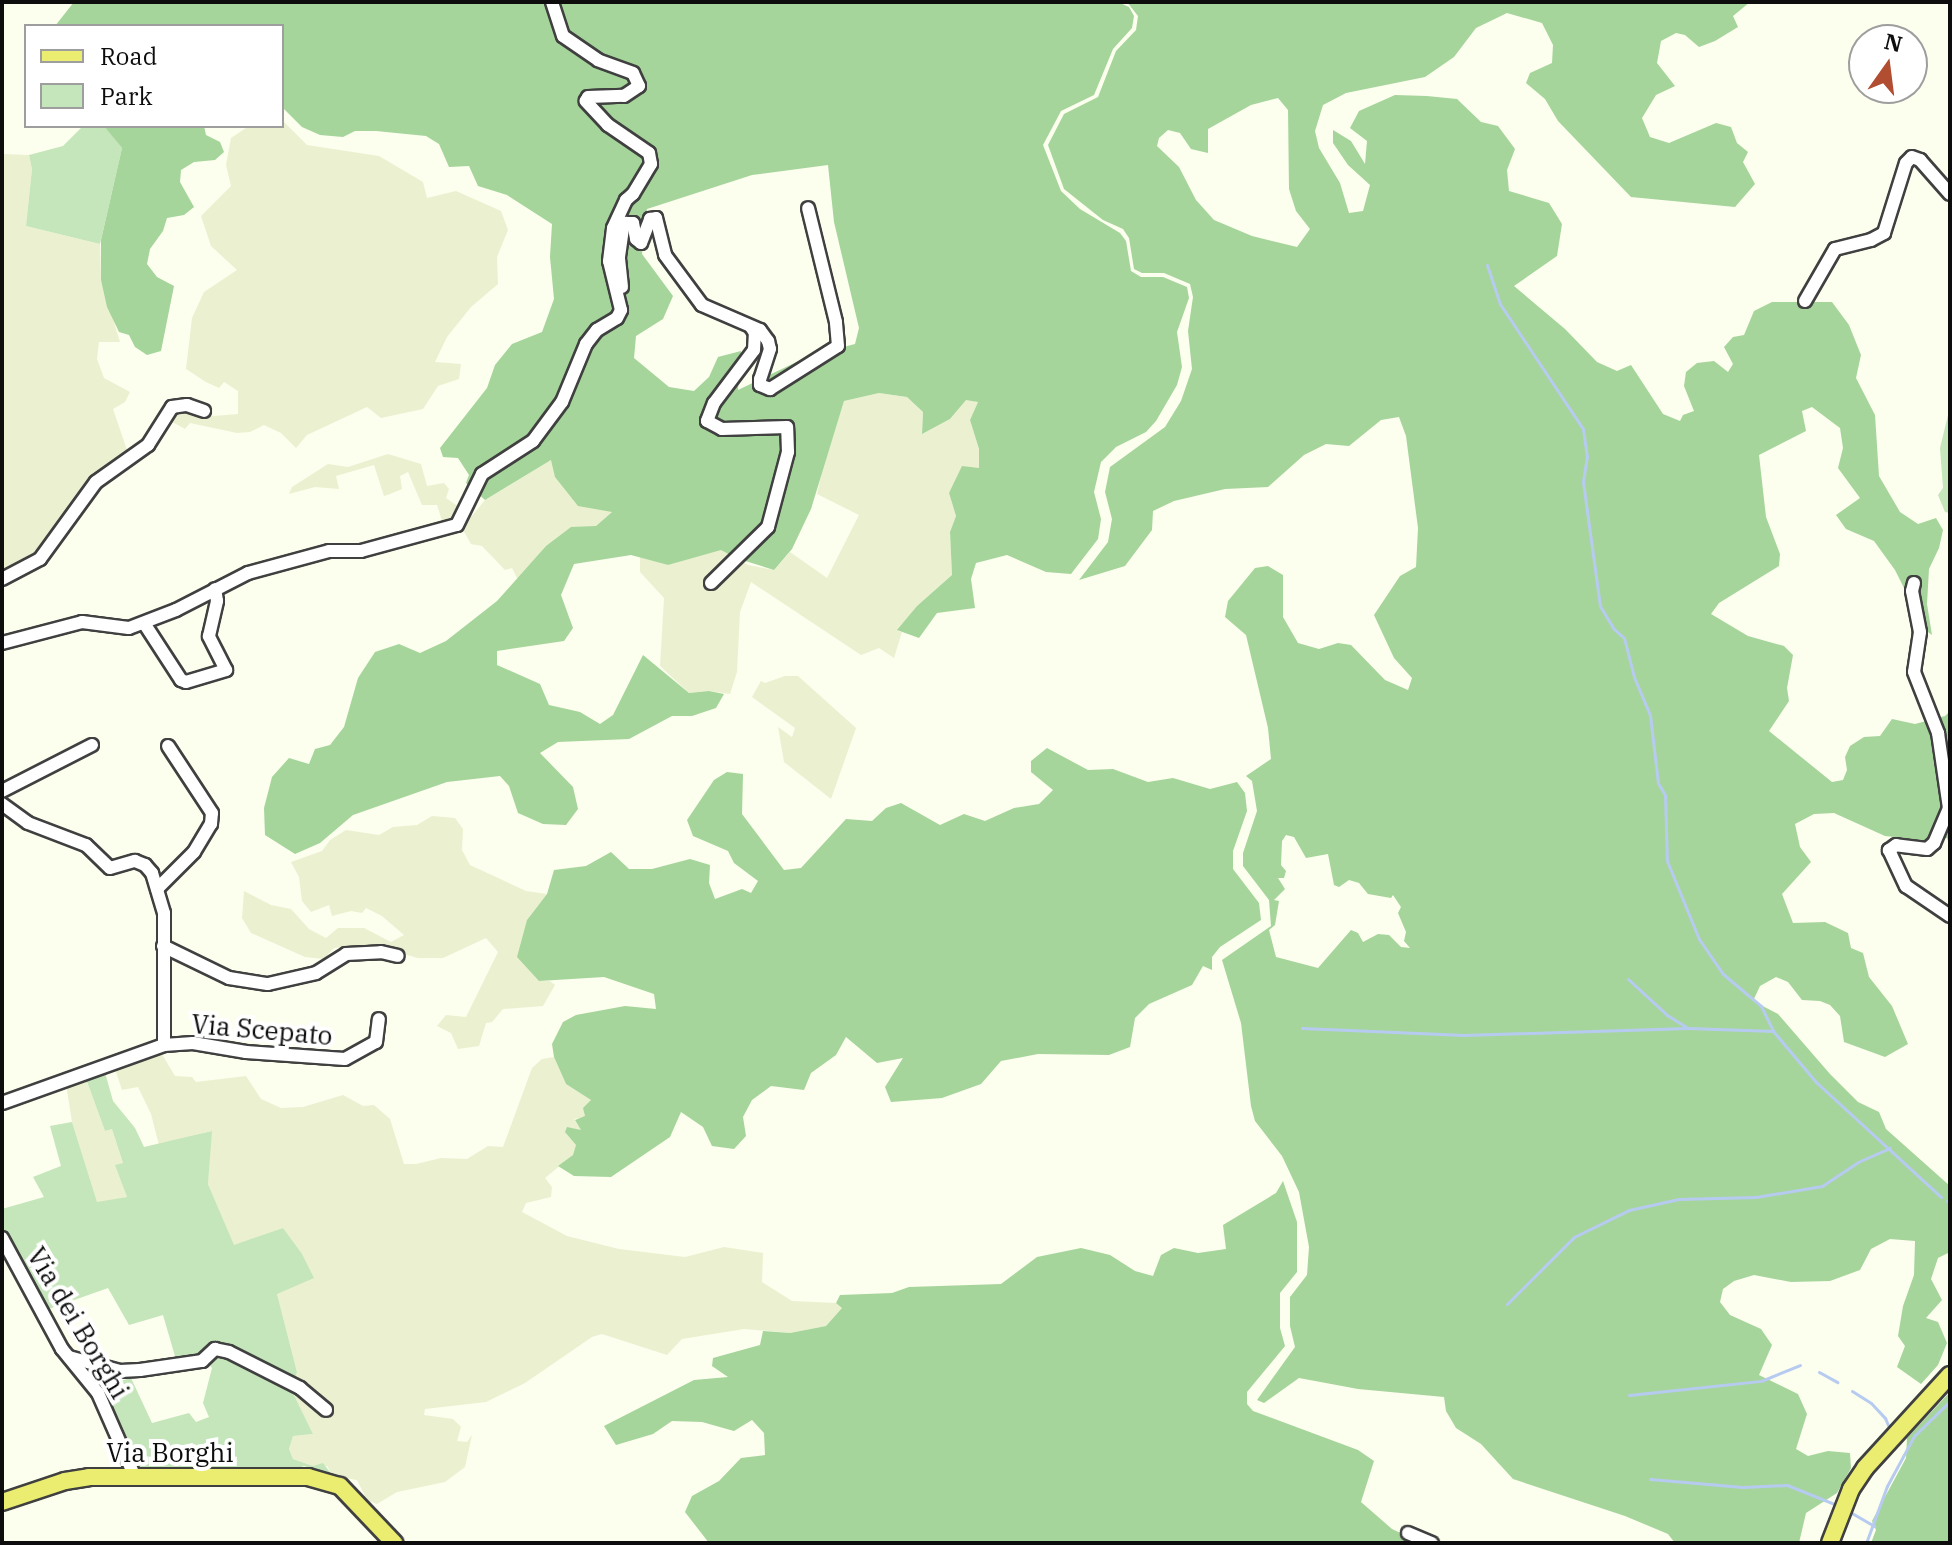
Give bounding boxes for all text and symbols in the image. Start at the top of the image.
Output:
legend [24,24,284,128]
north arrow [1848,24,1928,104]
text: N [1881,26,1905,58]
text: Road [100,40,157,72]
text: Park [100,80,152,112]
street label: Via Scepato [190,1008,334,1052]
street label: Via dei Borghi [21,1242,135,1404]
street label: Via Borghi [106,1437,234,1469]

